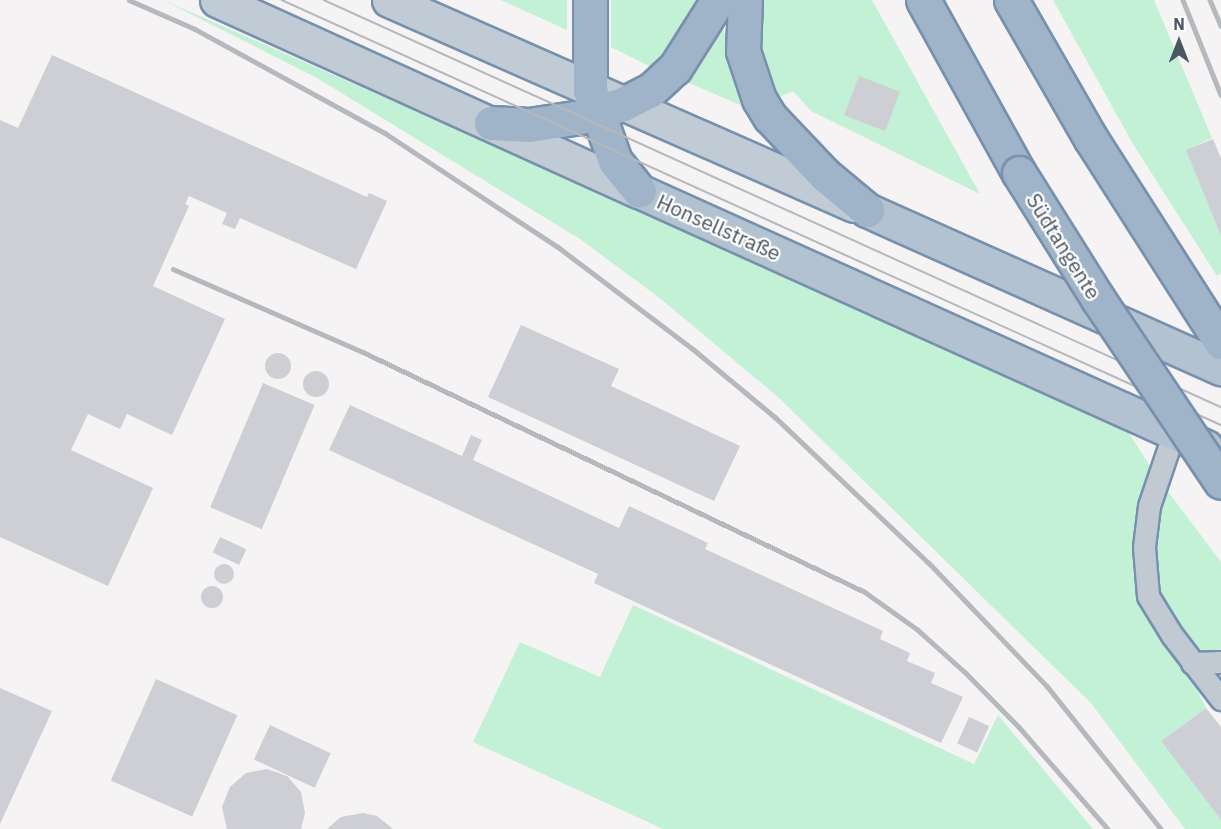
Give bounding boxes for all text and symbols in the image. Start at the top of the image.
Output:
north arrow [1149,12,1209,72]
text: N [1173,14,1185,34]
street label: Honsellstraße [653,188,785,266]
street label: Südtangente [1022,188,1106,304]

